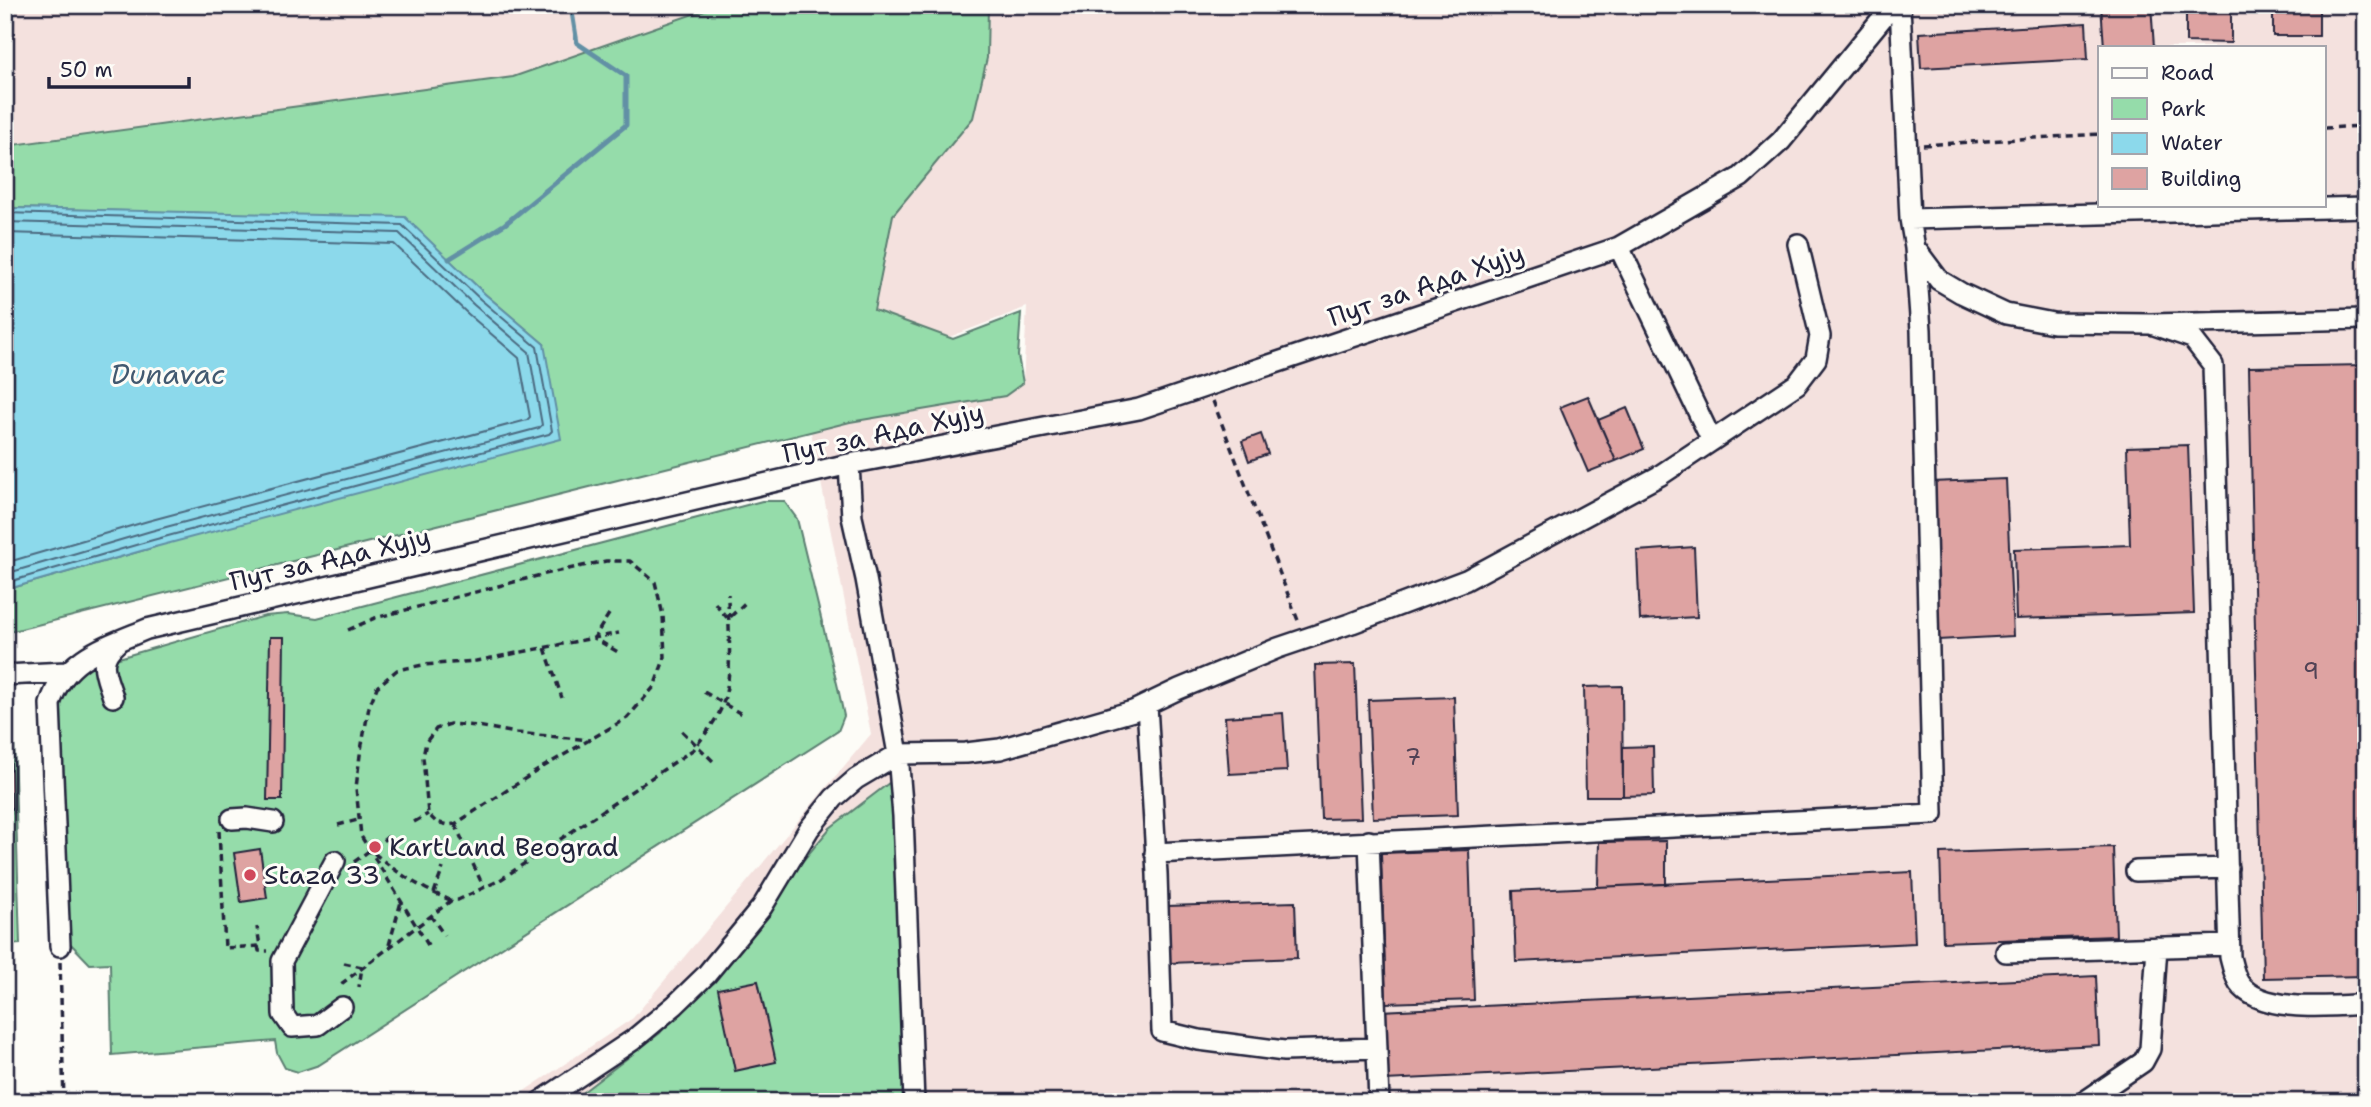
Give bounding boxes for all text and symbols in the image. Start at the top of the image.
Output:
scale bar [49,46,189,90]
legend [2098,46,2326,206]
text: 50 m [60,56,113,84]
text: Road [2161,59,2214,87]
text: Park [2161,95,2206,123]
text: Water [2161,129,2223,157]
text: Building [2161,165,2241,193]
street label: Пут за Ада Хују [1323,235,1528,334]
water label: Dunavac [111,355,225,393]
street label: Пут за Ада Хују [779,394,987,471]
street label: Пут за Ада Хују [226,518,434,599]
house number: 9 [2303,656,2319,686]
house number: 7 [1405,742,1421,772]
place label: KartLand Beograd [389,829,618,864]
marker: KartLand Beograd [367,839,383,855]
place label: Staza 33 [264,857,380,892]
marker: Staza 33 [242,867,258,883]

